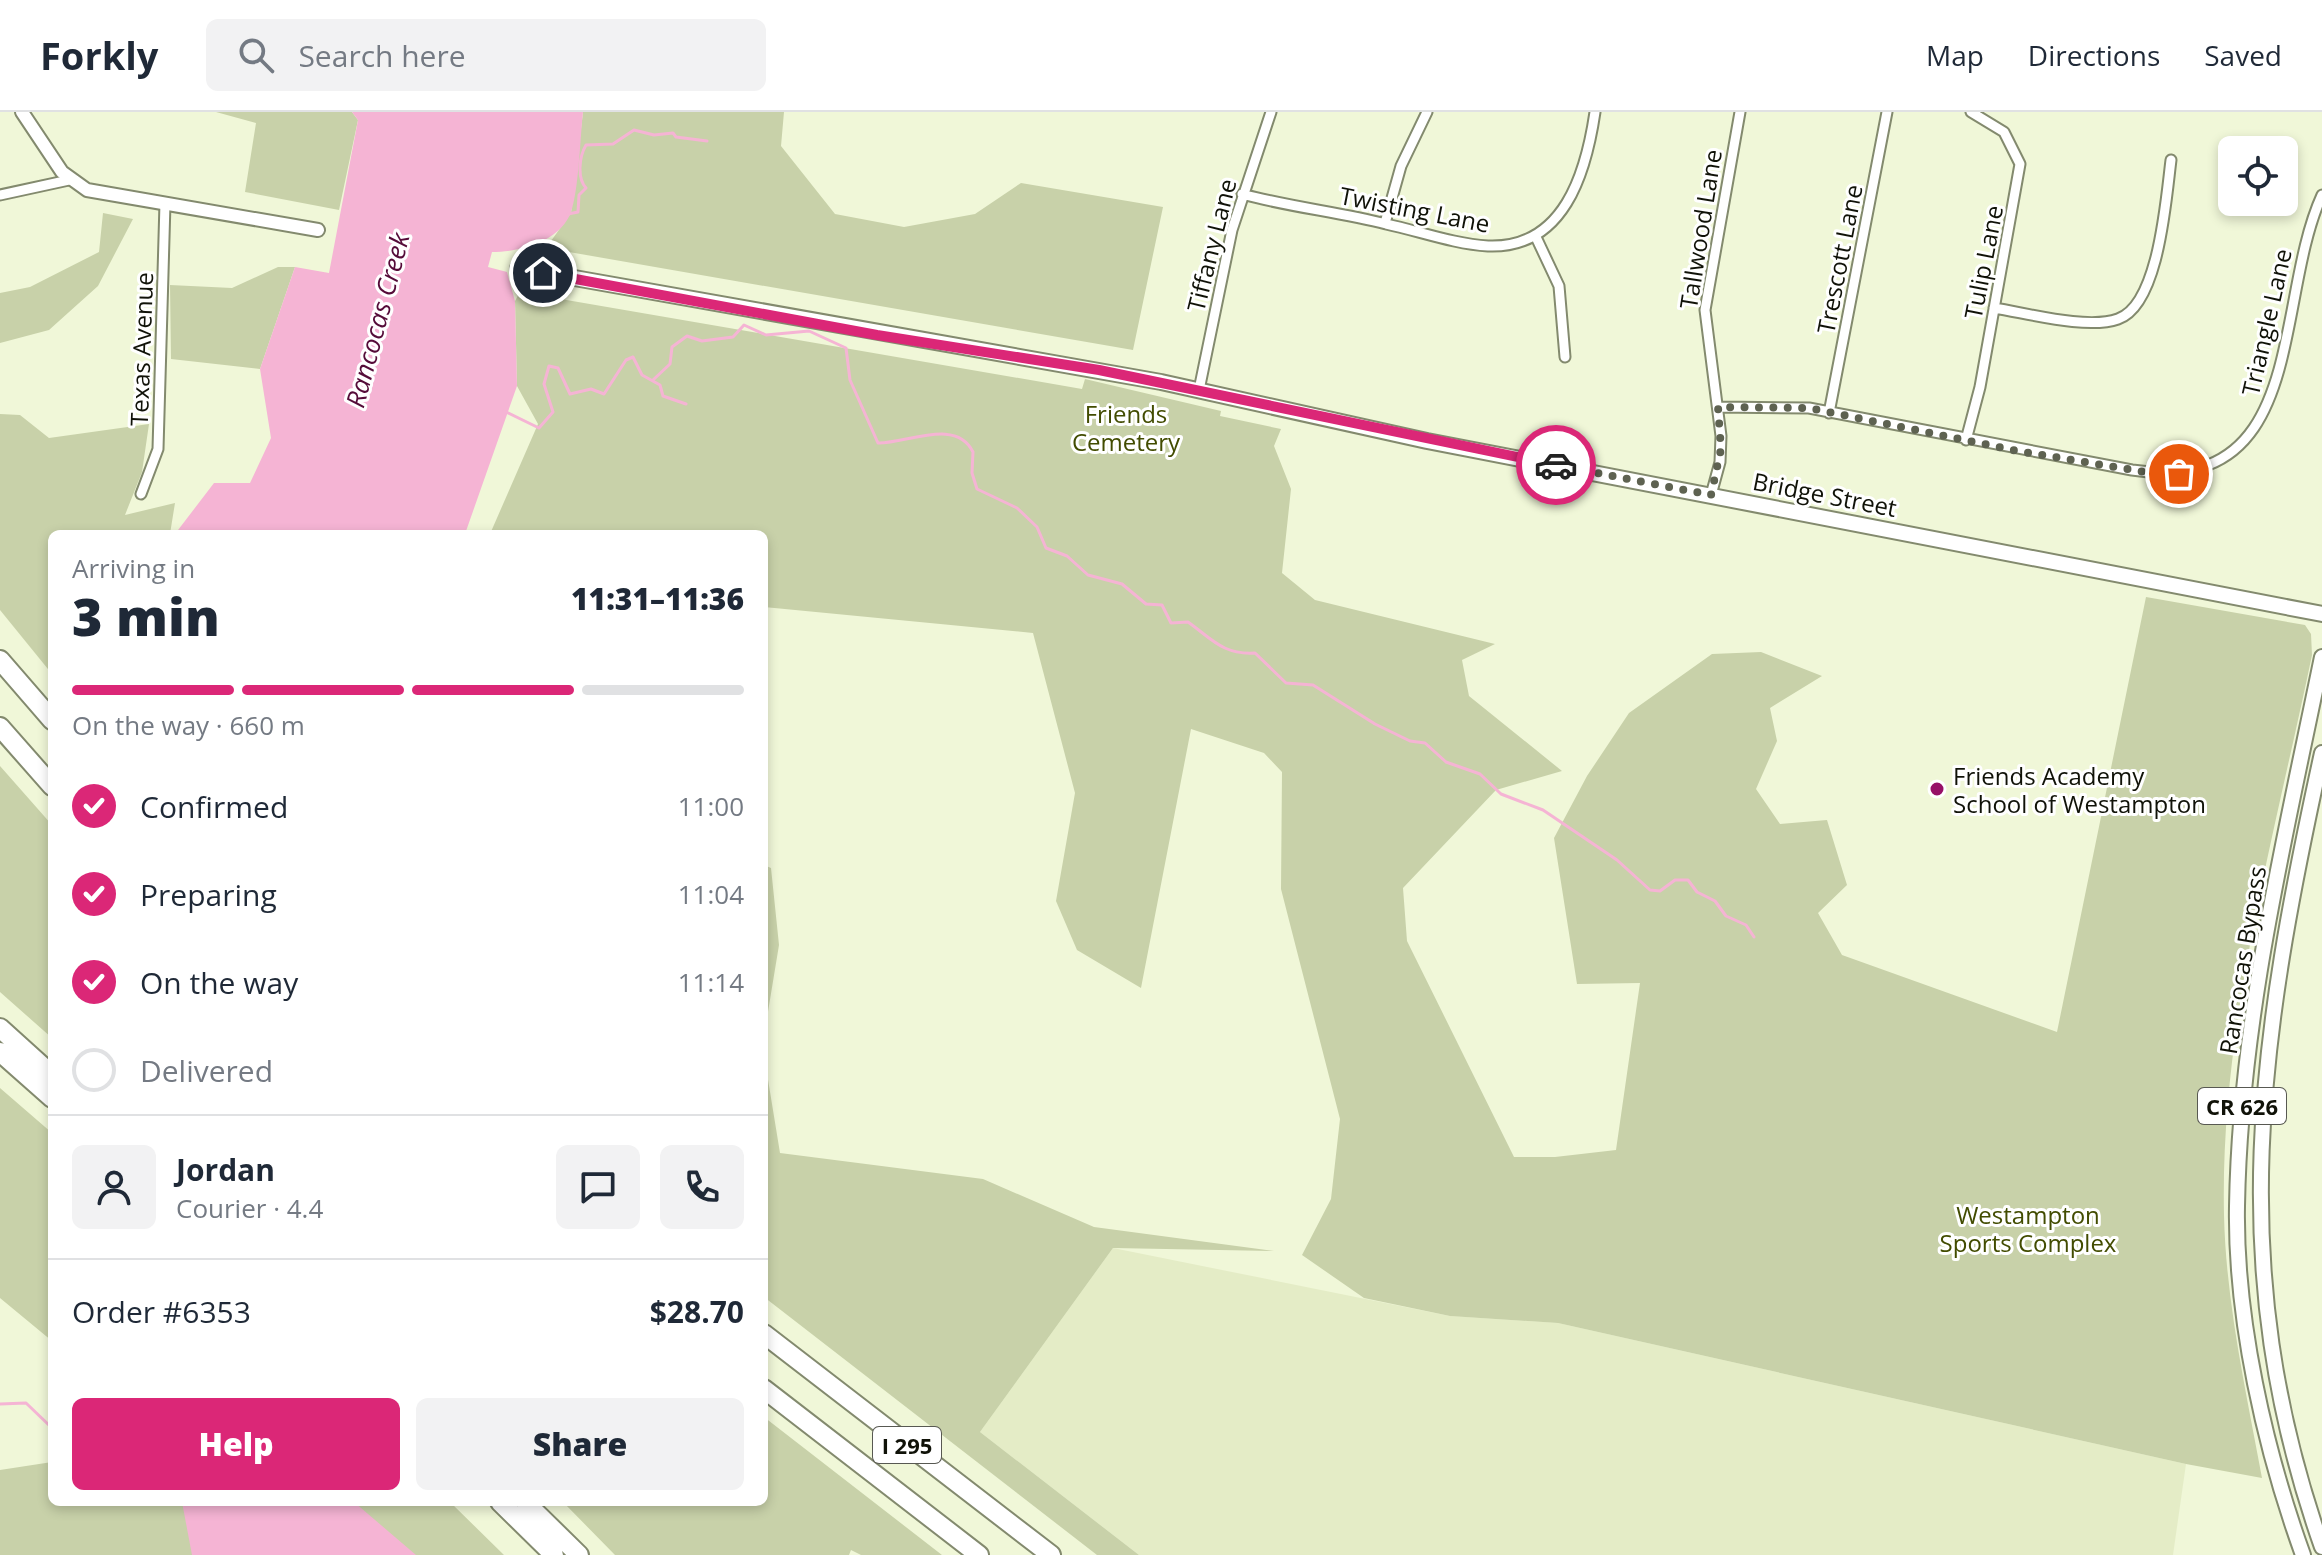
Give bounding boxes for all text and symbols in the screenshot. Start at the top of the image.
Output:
search box [206,19,766,91]
text: Forkly [40,29,158,81]
icon: search [234,33,278,77]
text: Search here [298,35,466,76]
text: Map [1926,36,1984,74]
text: Directions [2028,36,2160,74]
text: Saved [2204,36,2282,74]
map controls [2218,136,2298,216]
button: locate [2218,136,2298,216]
street label: Tallwood Lane [1671,147,1729,311]
street label: Tiffany Lane [1179,175,1243,315]
street label: Twisting Lane [1337,178,1493,240]
street label: Trescott Lane [1808,182,1870,336]
street label: Tulip Lane [1956,202,2010,322]
water label: Rancocas Creek [336,227,418,411]
pin [509,239,577,307]
street label: Triangle Lane [2233,245,2299,399]
icon: home [521,251,565,295]
street label: Texas Avenue [122,272,160,426]
park label: Friends Cemetery [1072,397,1181,458]
courier [1516,425,1596,505]
pin [2145,440,2213,508]
icon: car [1534,443,1578,487]
icon: bag [2157,452,2201,496]
street label: Bridge Street [1750,464,1900,524]
text: Arriving in [72,550,195,586]
text: 11:31–11:36 [571,578,744,619]
text: 3 min [72,580,220,651]
text: On the way · 660 m [72,707,305,743]
place label: Friends Academy School of Westampton [1953,759,2206,820]
marker: Friends Academy School of Westampton [1928,780,1946,798]
icon: check [72,784,116,828]
text: Confirmed [140,786,288,827]
text: 11:00 [678,788,744,824]
street label: Rancocas Bypass [2211,864,2273,1056]
icon: check [72,872,116,916]
text: Preparing [140,874,277,915]
text: 11:04 [678,876,744,912]
icon: check [72,960,116,1004]
text: On the way [140,962,298,1003]
text: 11:14 [678,964,744,1000]
text: Delivered [140,1050,273,1091]
road number: CR 626 [2198,1088,2286,1124]
button: person [72,1145,156,1229]
button: chat [556,1145,640,1229]
button: phone [660,1145,744,1229]
text: Jordan [176,1149,275,1190]
text: Courier · 4.4 [176,1190,323,1226]
park label: Westampton Sports Complex [1940,1198,2117,1259]
text: Order #6353 [72,1291,251,1332]
text: $28.70 [650,1291,744,1332]
button: Help [72,1398,400,1490]
button: Share [416,1398,744,1490]
road number: I 295 [873,1427,941,1463]

